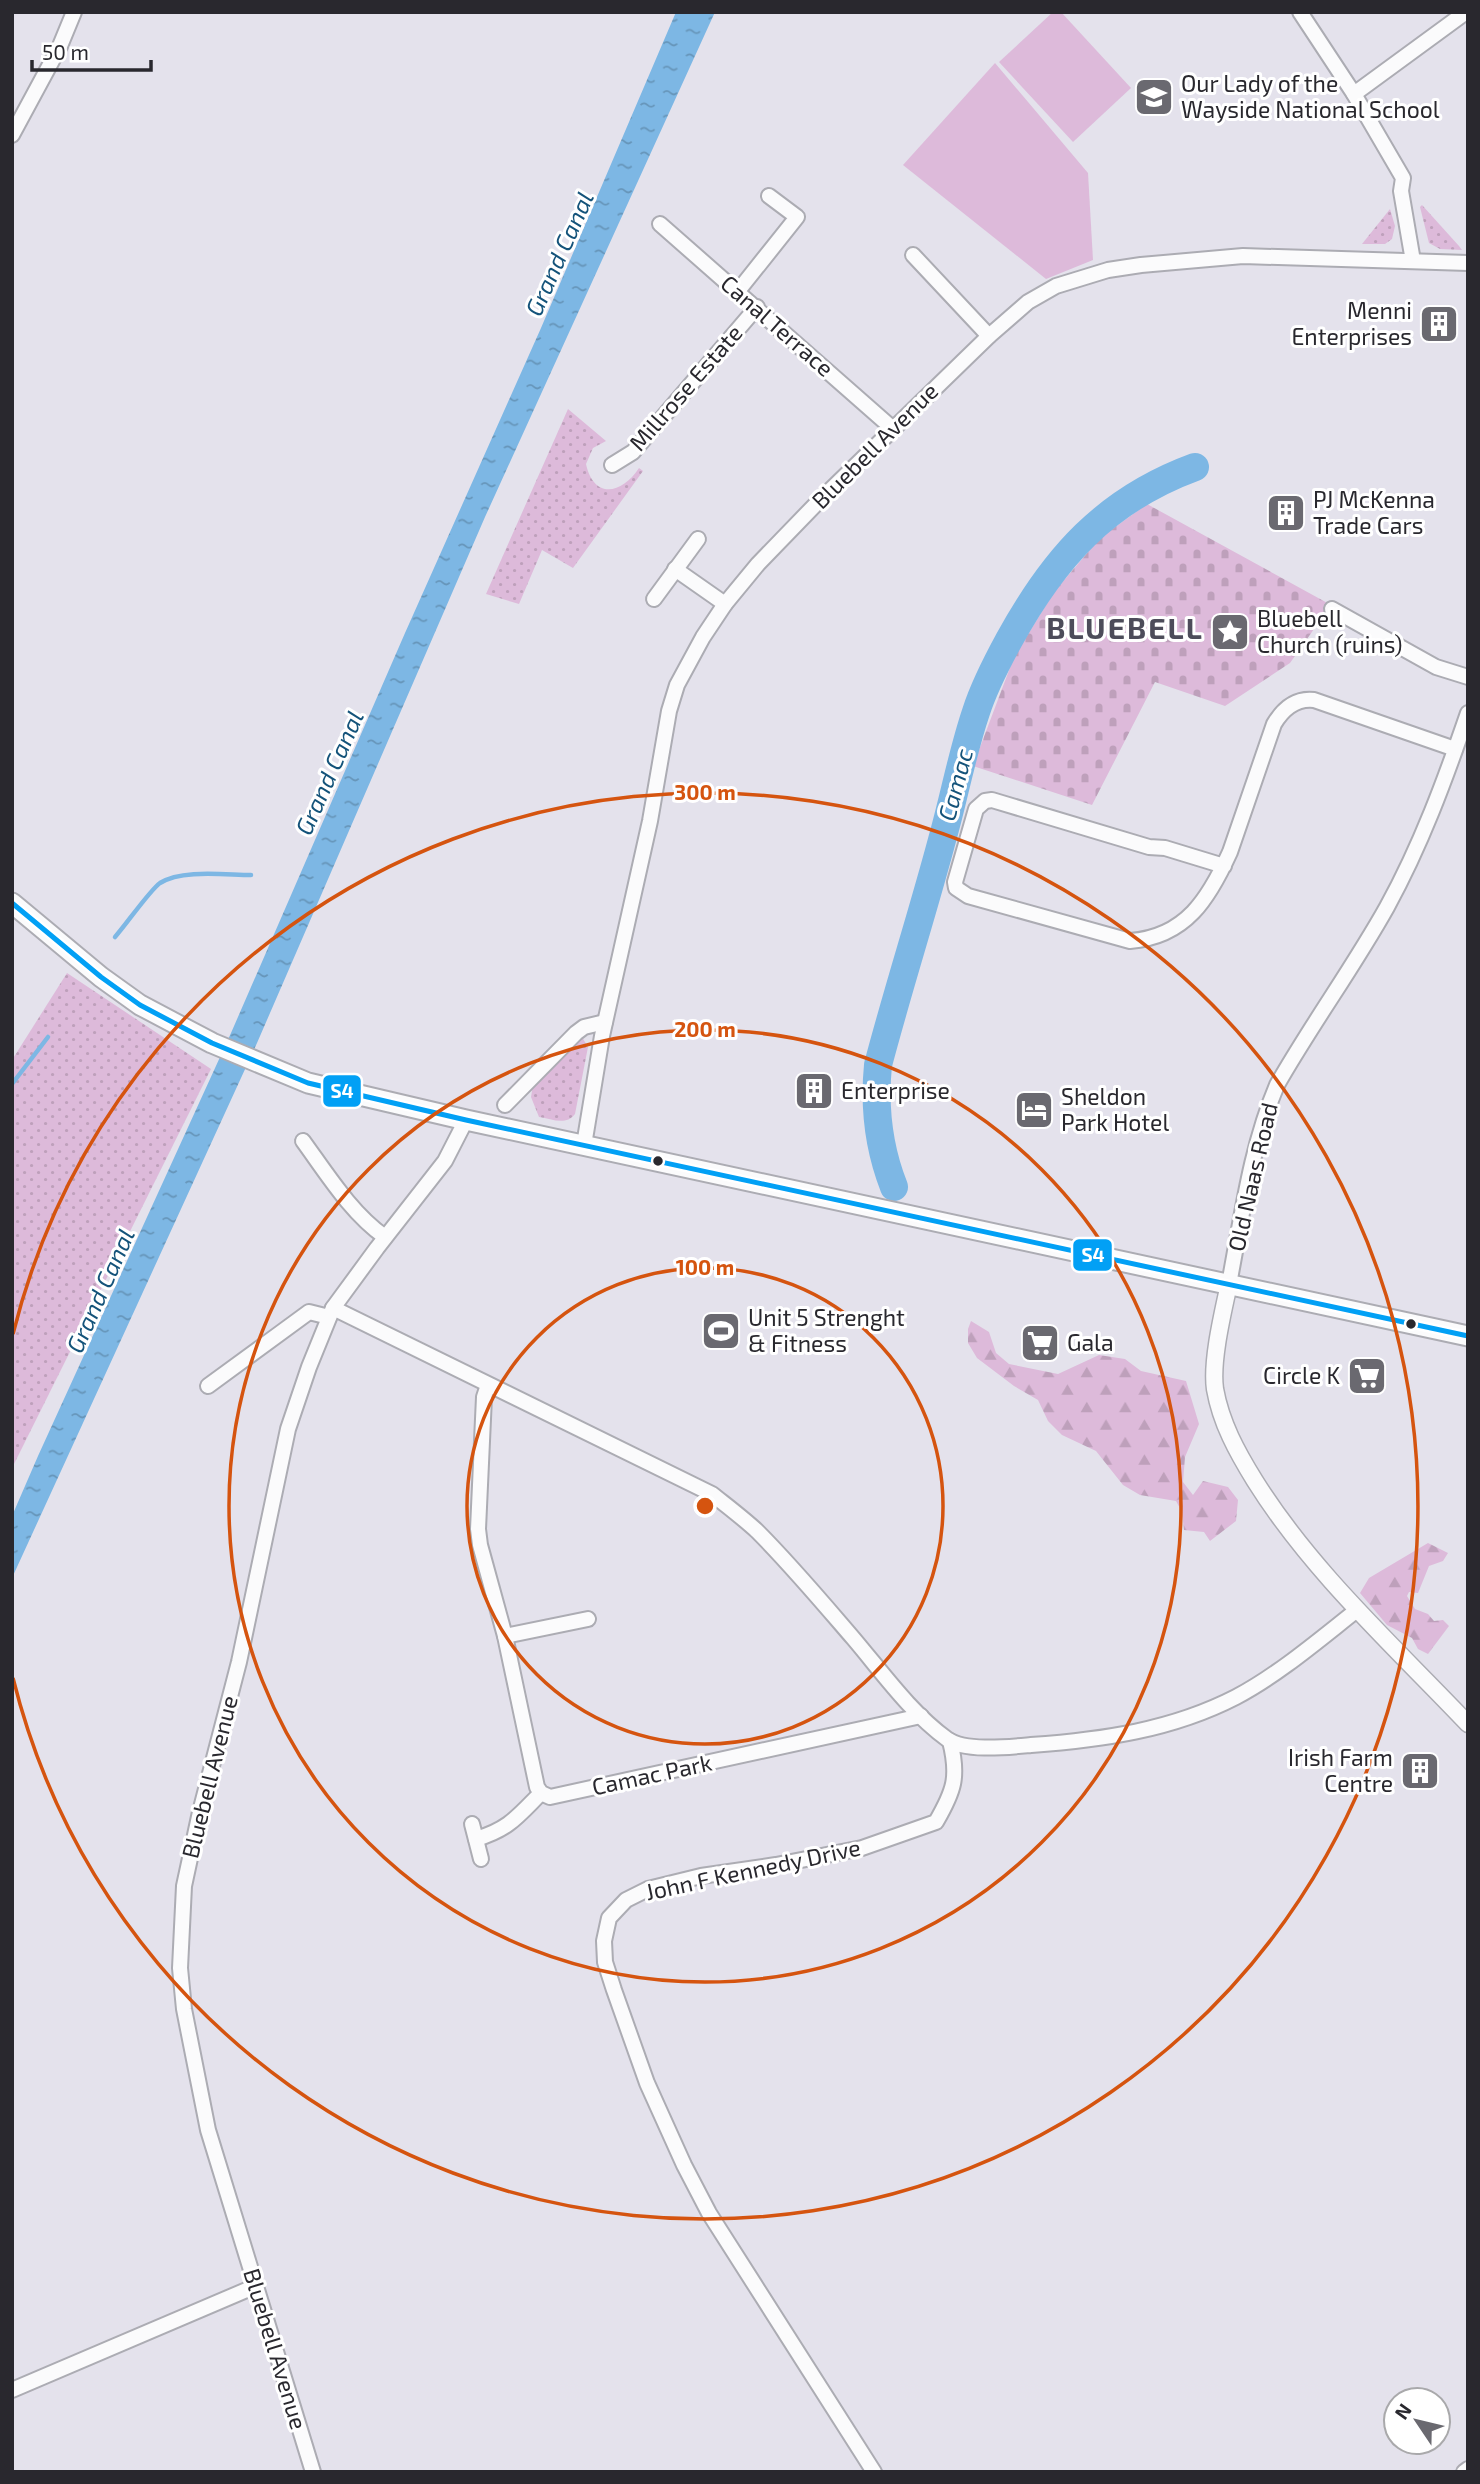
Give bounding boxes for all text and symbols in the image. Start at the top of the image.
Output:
scale bar [32,28,150,72]
text: 50 m [42,39,89,64]
place label: Our Lady of the Wayside National School [1181,69,1440,123]
school or university icon: Our Lady of the Wayside National School [1133,76,1175,118]
water label: Grand Canal [518,187,599,320]
street label: Canal Terrace [716,269,840,382]
place label: Menni Enterprises [1291,296,1412,350]
building icon: Menni Enterprises [1418,303,1460,345]
street label: Millrose Estate [623,319,748,456]
street label: Bluebell Avenue [805,376,943,514]
place label: PJ McKenna Trade Cars [1313,485,1435,539]
building icon: PJ McKenna Trade Cars [1265,492,1307,534]
place label: Bluebell Church (ruins) [1257,604,1403,658]
district label: BLUEBELL [1046,609,1204,645]
place icon: Bluebell Church (ruins) [1209,611,1251,653]
water label: Grand Canal [288,706,369,839]
water label: Camac [931,745,978,824]
text: 300 m [674,779,736,804]
text: 200 m [674,1016,736,1041]
building icon: Enterprise [793,1070,835,1112]
line badge: S4 [322,1074,362,1108]
place label: Enterprise [841,1076,950,1104]
text: S4 [330,1079,354,1102]
place label: Sheldon Park Hotel [1061,1082,1169,1136]
hotel icon: Sheldon Park Hotel [1013,1089,1055,1131]
street label: Old Naas Road [1221,1100,1283,1254]
unlabelled marker [651,1154,665,1168]
water label: Grand Canal [59,1224,140,1357]
line badge: S4 [1072,1238,1113,1272]
text: S4 [1081,1243,1105,1266]
text: 100 m [676,1254,734,1279]
place label: Unit 5 Strenght & Fitness [748,1303,905,1357]
sports icon: Unit 5 Strenght & Fitness [700,1310,742,1352]
unlabelled marker [1404,1317,1418,1331]
supermarket icon: Gala [1019,1322,1061,1364]
place label: Gala [1067,1328,1114,1356]
supermarket icon: Circle K [1346,1355,1388,1397]
place label: Circle K [1263,1361,1340,1389]
centre of rings [693,1494,717,1518]
street label: Bluebell Avenue [175,1692,243,1861]
place label: Irish Farm Centre [1288,1743,1393,1797]
street label: Camac Park [589,1748,715,1800]
building icon: Irish Farm Centre [1399,1750,1441,1792]
street label: John F Kennedy Drive [643,1833,863,1906]
street label: Bluebell Avenue [238,2265,314,2433]
north arrow [1382,2386,1452,2456]
text: N [1389,2399,1416,2423]

